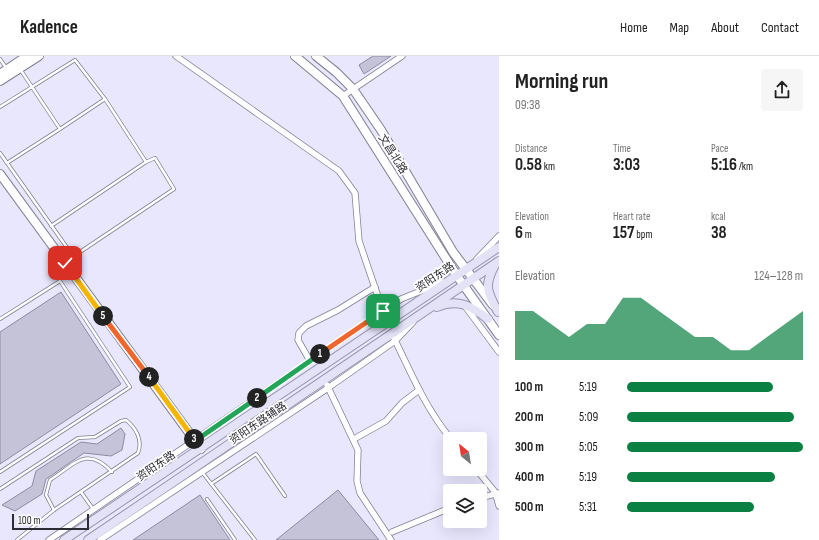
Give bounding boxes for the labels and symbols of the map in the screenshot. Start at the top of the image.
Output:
street label: 文昌北路 [376,132,410,176]
pin [48,246,82,280]
street label: 资阳东路 [413,259,457,295]
pin [366,294,400,328]
pin: 5 [93,306,113,326]
pin: 1 [310,344,330,364]
pin: 4 [139,367,159,387]
pin: 2 [247,388,267,408]
street label: 资阳东路辅路 [227,399,289,447]
pin: 3 [184,429,204,449]
north arrow [443,432,487,476]
street label: 资阳东路 [134,448,178,484]
scale bar [12,512,89,531]

